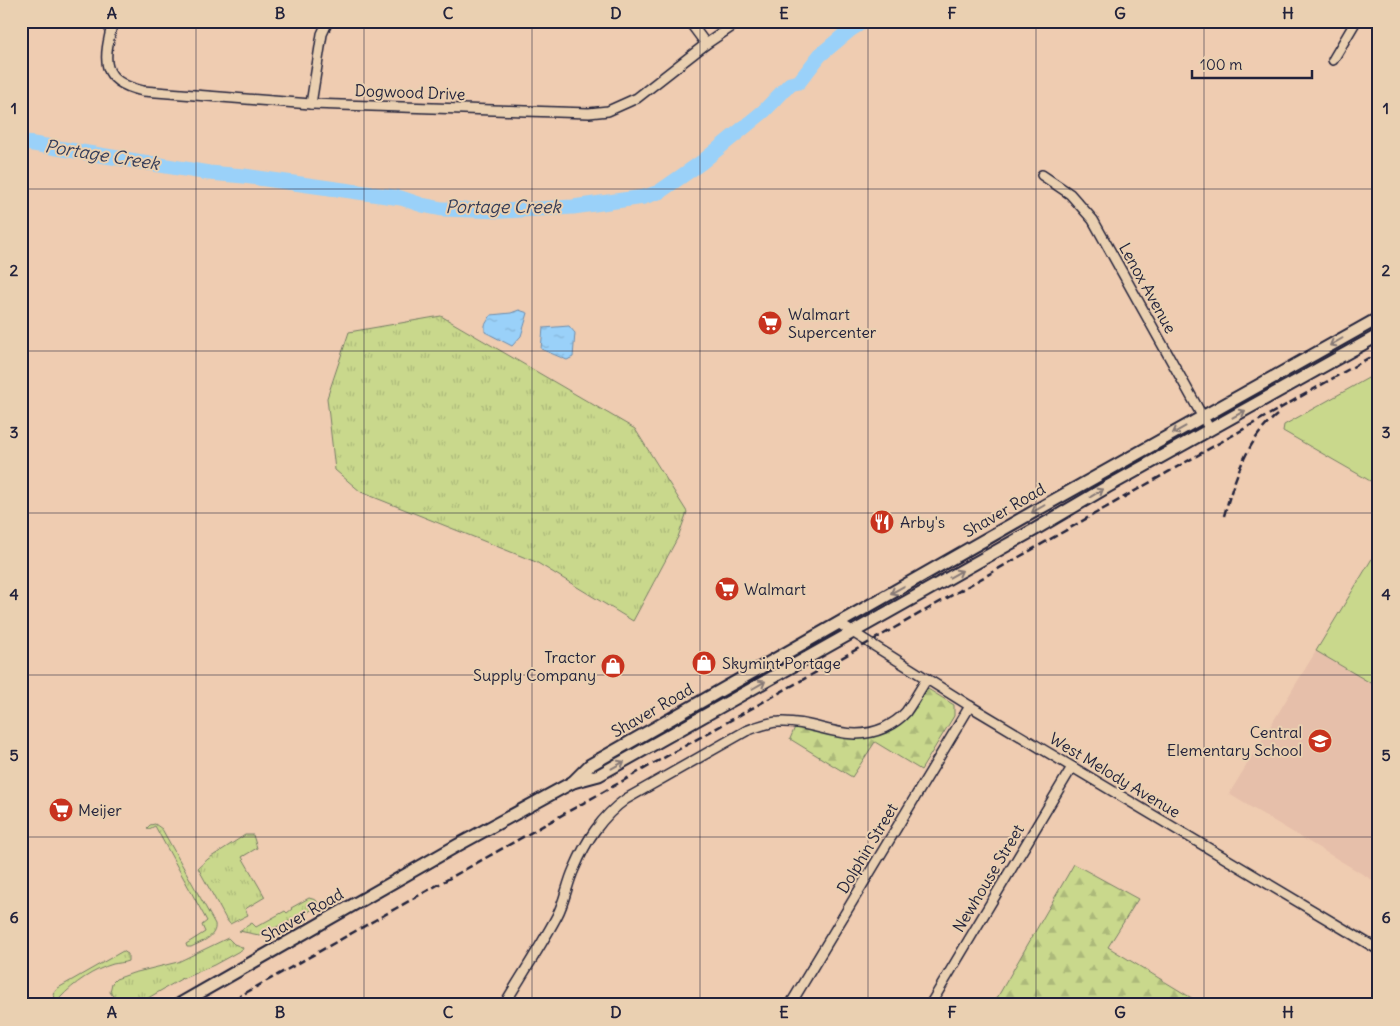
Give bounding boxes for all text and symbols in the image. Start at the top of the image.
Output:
text: A [107,3,117,23]
text: B [275,3,286,23]
text: C [443,3,454,23]
text: D [610,3,622,23]
text: E [779,3,789,23]
text: F [947,3,957,23]
text: G [1114,3,1126,23]
text: H [1282,3,1294,23]
scale bar [1192,48,1312,80]
text: 100 m [1200,55,1242,74]
street label: Dogwood Drive [354,80,466,104]
text: 1 [11,98,17,118]
text: 1 [1383,98,1389,118]
water label: Portage Creek [43,134,163,175]
water label: Portage Creek [445,195,562,218]
street label: Lenox Avenue [1115,239,1181,337]
text: 2 [10,260,19,280]
text: 2 [1382,260,1391,280]
place label: Walmart Supercenter [788,304,877,342]
supermarket icon: Walmart Supercenter [757,310,783,336]
one-way arrow [1330,337,1344,347]
one-way arrow [1231,409,1246,419]
text: 3 [9,422,19,442]
text: 3 [1381,422,1391,442]
one-way arrow [1173,425,1187,435]
street label: Shaver Road [959,478,1049,542]
one-way arrow [1089,488,1104,498]
one-way arrow [1030,504,1045,514]
restaurant icon: Arby's [869,509,895,535]
place label: Arby's [900,512,945,532]
one-way arrow [948,569,963,578]
supermarket icon: Walmart [714,576,740,602]
place label: Walmart [744,579,806,599]
text: 4 [9,584,19,604]
text: 4 [1381,584,1391,604]
one-way arrow [889,585,904,595]
place label: Tractor Supply Company [473,647,596,685]
shop icon: Skymint Portage [691,650,717,676]
shop icon: Tractor Supply Company [600,653,626,679]
place label: Skymint Portage [722,653,841,673]
street label: Shaver Road [607,678,697,742]
one-way arrow [752,679,766,689]
place label: Central Elementary School [1167,722,1302,760]
street label: West Melody Avenue [1046,728,1184,822]
school or university icon: Central Elementary School [1307,728,1333,754]
text: 5 [9,745,19,765]
text: 5 [1381,745,1391,765]
one-way arrow [610,759,625,769]
supermarket icon: Meijer [48,797,74,823]
street label: Dolphin Street [832,799,902,897]
place label: Meijer [78,800,122,820]
street label: Newhouse Street [948,820,1028,935]
street label: Shaver Road [257,883,347,947]
text: 6 [9,907,19,927]
text: 6 [1381,907,1391,927]
text: A [107,1002,117,1022]
text: B [275,1002,286,1022]
text: C [443,1002,454,1022]
text: D [610,1002,622,1022]
text: E [779,1002,789,1022]
text: F [947,1002,957,1022]
text: G [1114,1002,1126,1022]
text: H [1282,1002,1294,1022]

